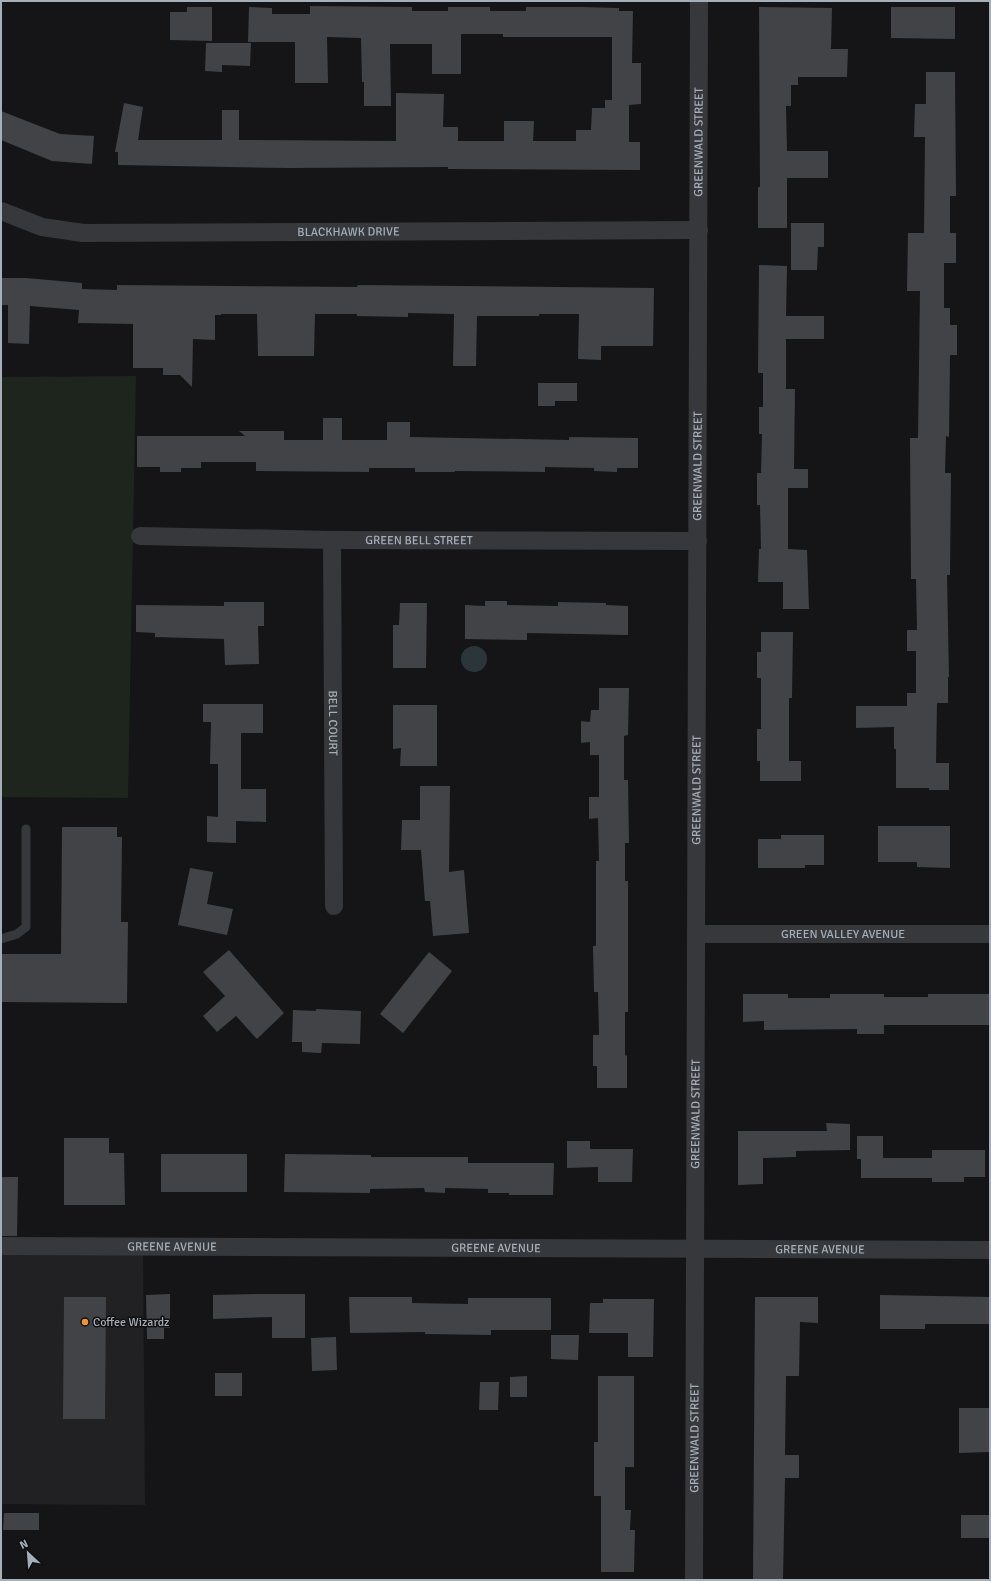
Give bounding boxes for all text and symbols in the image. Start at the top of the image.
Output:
street label: GREENWALD STREET [691,87,707,197]
street label: BLACKHAWK DRIVE [297,224,400,240]
street label: GREENWALD STREET [690,411,706,521]
street label: GREEN BELL STREET [365,533,473,548]
street label: BELL COURT [325,690,340,756]
street label: GREENWALD STREET [689,735,705,845]
street label: GREEN VALLEY AVENUE [781,927,905,942]
street label: GREENWALD STREET [688,1059,704,1169]
street label: GREENE AVENUE [127,1240,217,1255]
street label: GREENE AVENUE [451,1241,541,1256]
street label: GREENE AVENUE [775,1242,865,1257]
place label: Coffee Wizardz [93,1315,169,1330]
marker: Coffee Wizardz [80,1317,90,1327]
street label: GREENWALD STREET [687,1383,703,1493]
north arrow [8,1533,48,1573]
text: N [18,1537,30,1552]

